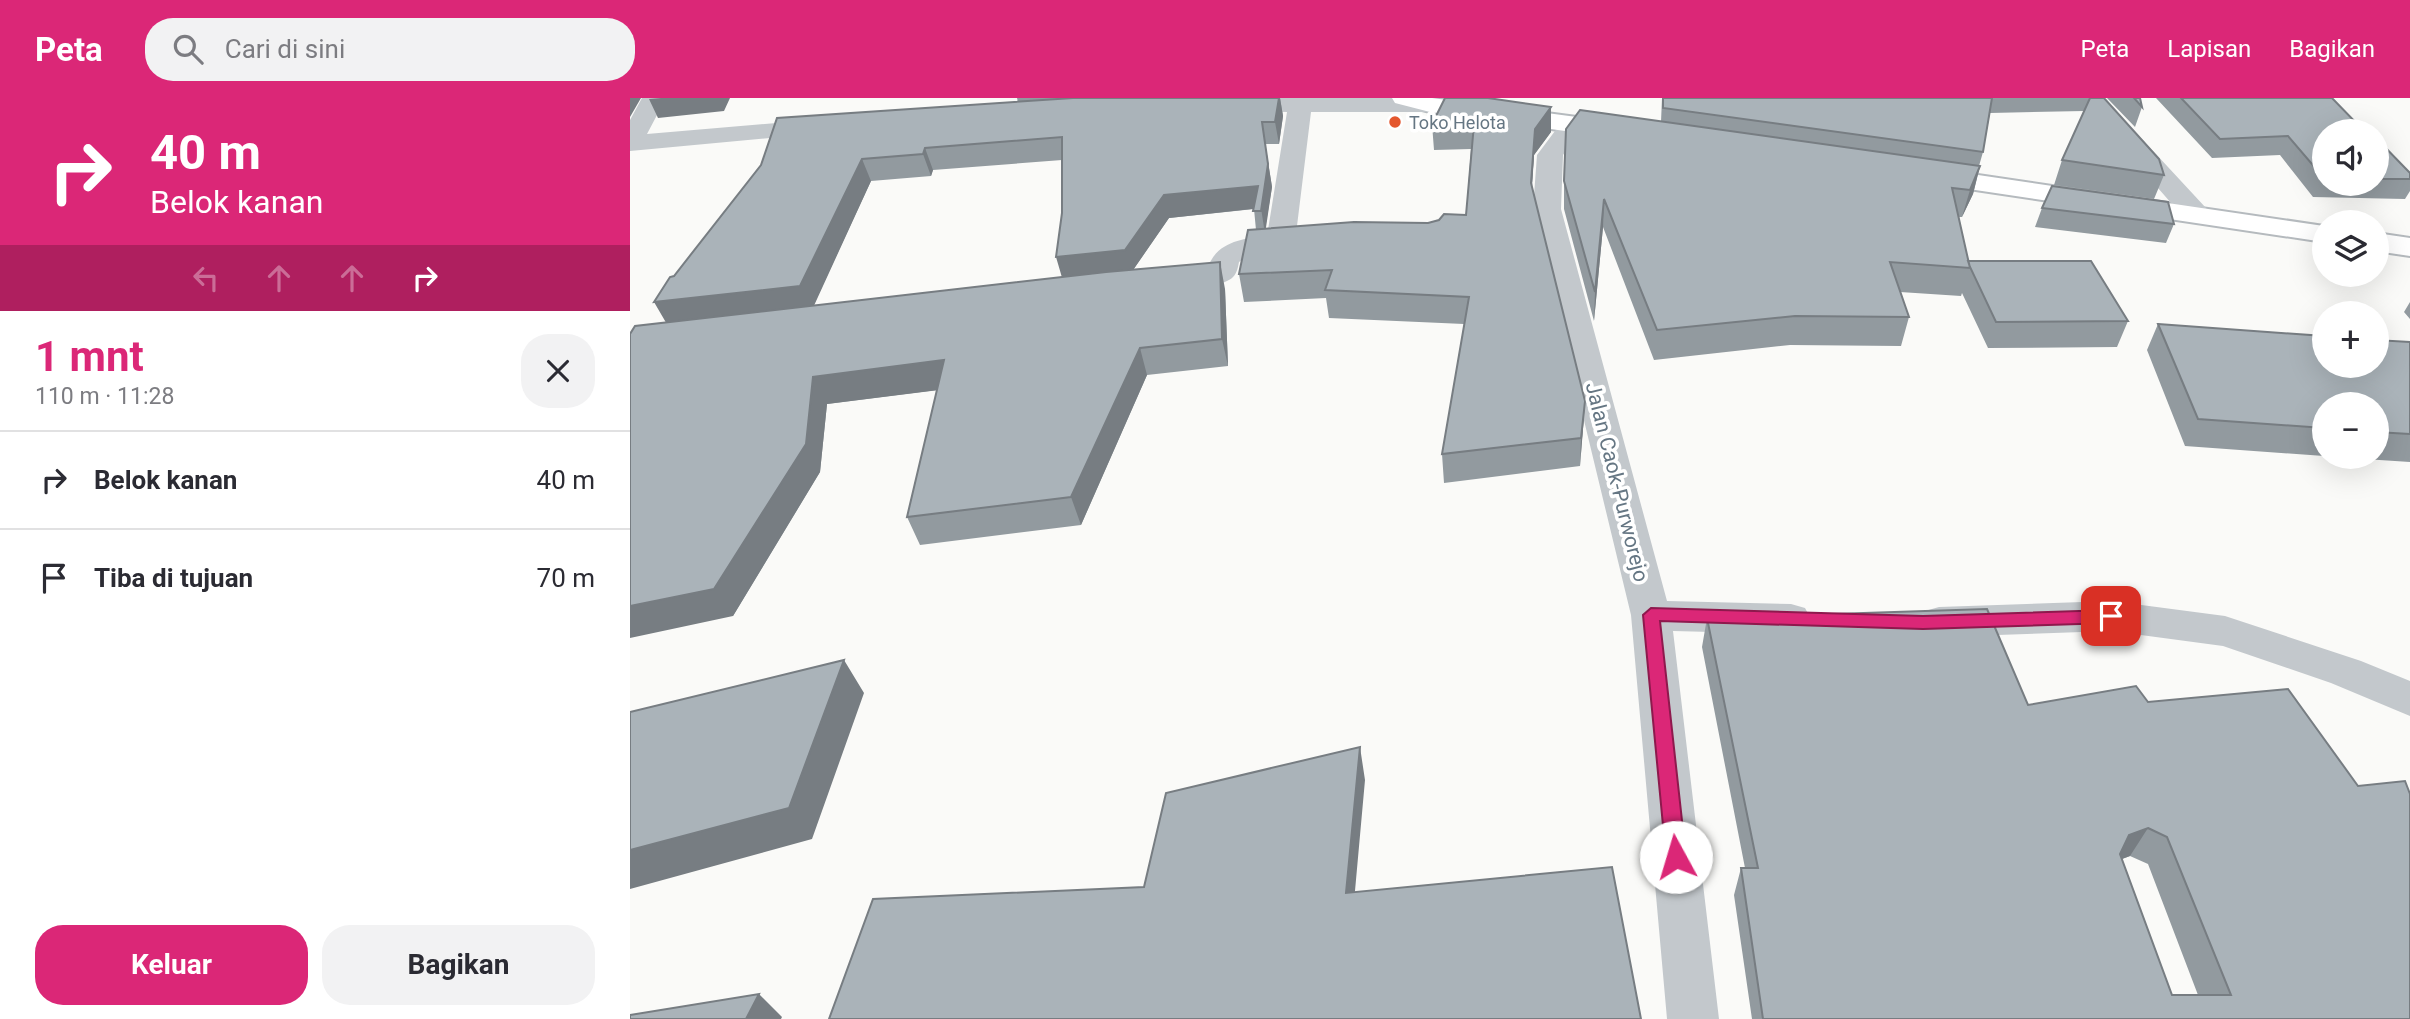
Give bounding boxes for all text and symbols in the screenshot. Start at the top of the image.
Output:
search box [145,18,635,81]
text: Peta [35,30,103,69]
icon: search [169,30,207,68]
text: Cari di sini [225,34,345,64]
text: Peta [2081,35,2129,63]
text: Lapisan [2167,35,2251,63]
text: Bagikan [2289,35,2375,63]
place label: Toko Helota [1409,112,1506,133]
marker: Toko Helota [1387,114,1403,130]
map controls [2312,119,2389,469]
button: sound [2312,119,2389,196]
text: 40 m [150,124,261,181]
icon: right [35,126,126,217]
text: Belok kanan [150,183,323,221]
button: layers [2312,210,2389,287]
icon: left [187,259,225,297]
icon: ahead [260,259,298,297]
icon: ahead [333,259,371,297]
icon: right [406,259,444,297]
button: + [2312,301,2389,378]
text: 1 mnt [35,332,144,381]
button: close [521,334,595,408]
street label: Jalan Caok-Purworejo [1581,380,1653,584]
text: 110 m · 11:28 [35,383,174,410]
button: − [2312,392,2389,469]
icon: right [35,461,73,499]
text: Belok kanan [94,465,237,495]
text: 40 m [537,465,595,495]
icon: arrive [35,559,73,597]
text: Tiba di tujuan [94,563,253,593]
text: 70 m [537,563,595,593]
pin [2081,586,2141,646]
icon: arrive [2092,597,2130,635]
position arrow [1639,820,1713,894]
button: Keluar [35,925,308,1005]
button: Bagikan [322,925,595,1005]

